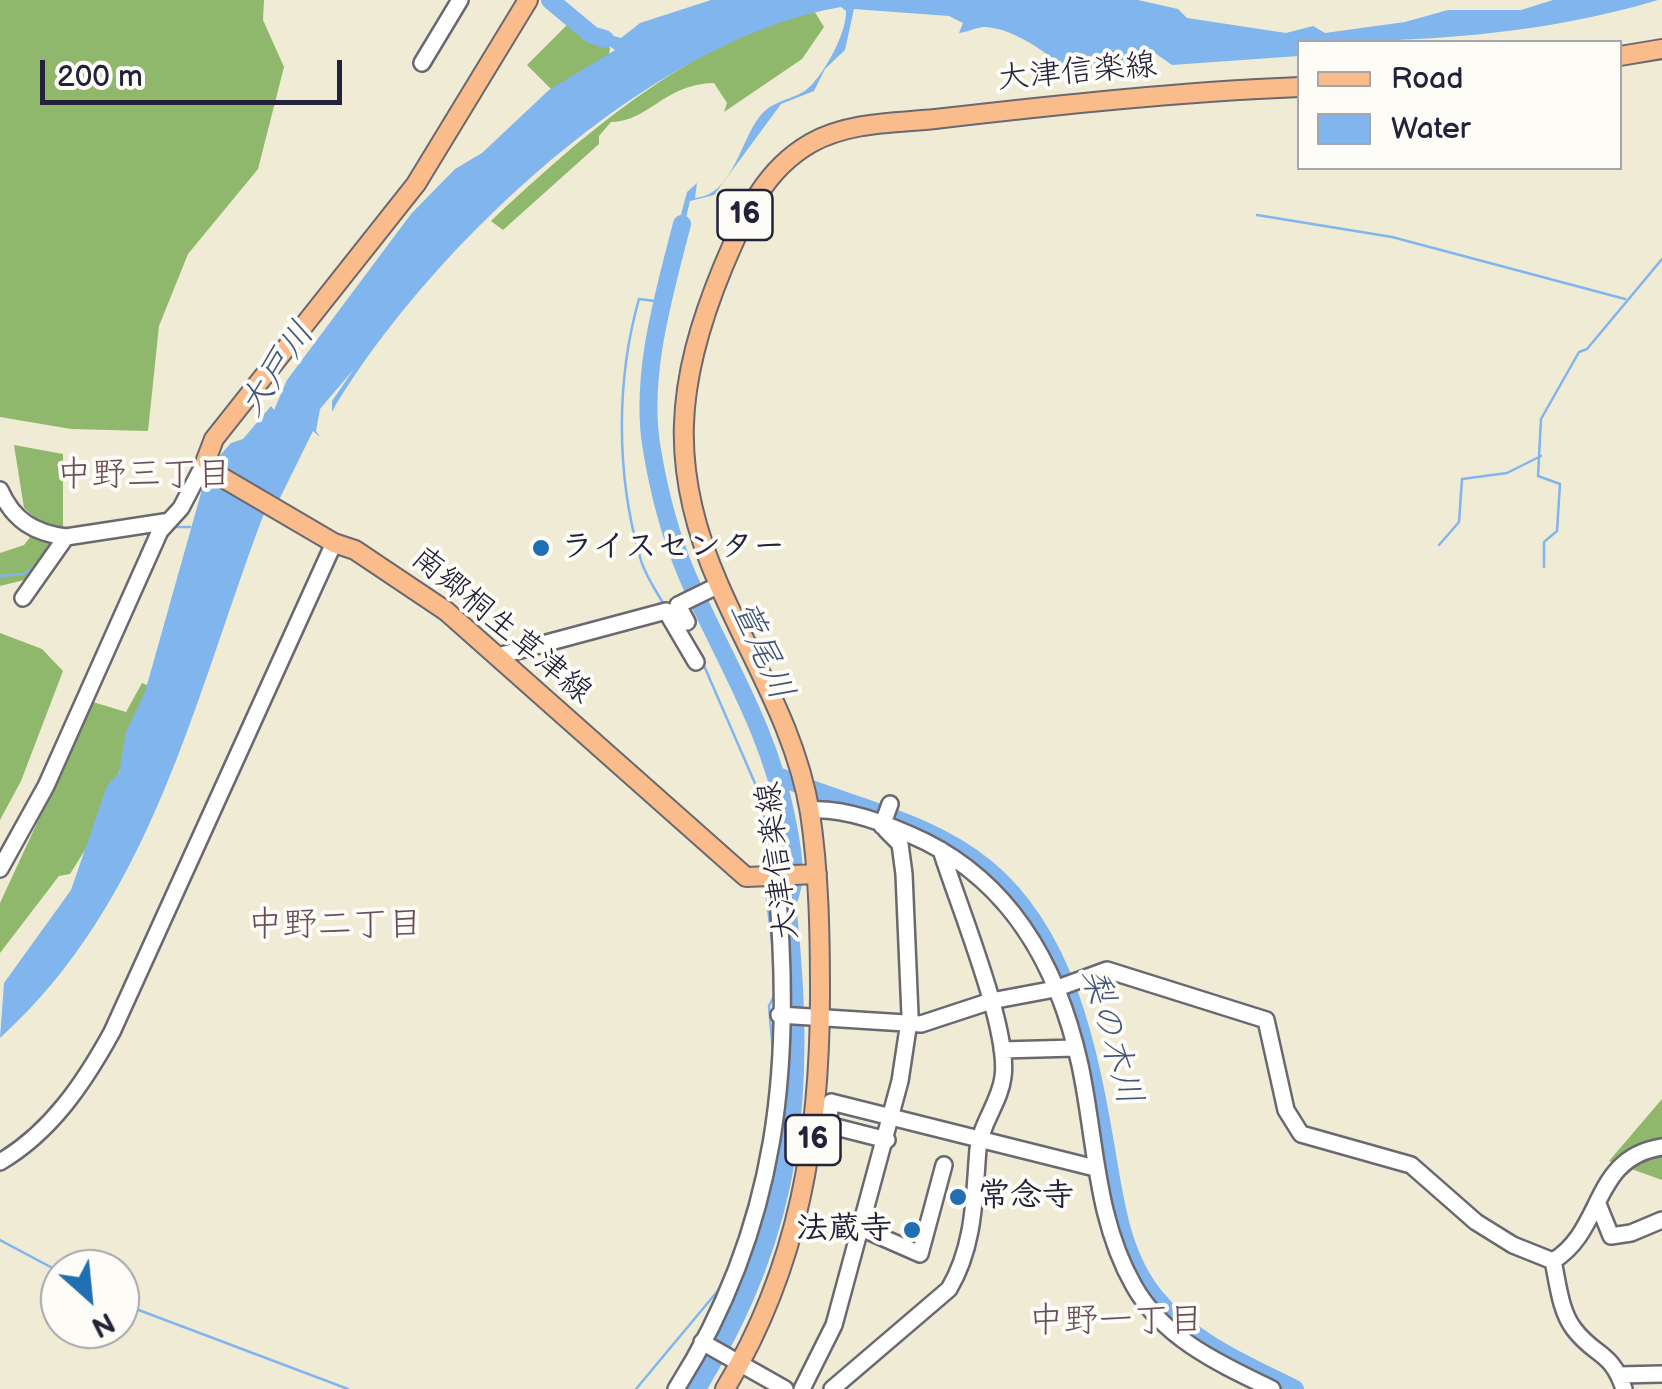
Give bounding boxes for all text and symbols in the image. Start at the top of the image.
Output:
scale bar [45,40,348,102]
legend [1297,40,1622,170]
street label: 大津信楽線 [996,47,1158,99]
text: 200 m [57,59,143,95]
text: Road [1391,61,1464,97]
text: Water [1391,111,1471,147]
road number: 16 [718,190,772,240]
water label: 大戸川 [231,315,325,425]
district label: 中野三丁目 [57,455,231,497]
place label: ライスセンター [561,529,785,567]
marker: ライスセンター [530,537,552,559]
street label: 南郷桐生草津線 [403,539,599,713]
water label: 萱尾川 [720,594,802,708]
street label: 大津信楽線 [750,779,808,943]
district label: 中野二丁目 [248,905,422,947]
water label: 梨の木川 [1071,964,1149,1110]
road number: 16 [786,1115,840,1165]
place label: 常念寺 [978,1178,1074,1216]
marker: 常念寺 [947,1186,969,1208]
place label: 法蔵寺 [796,1211,892,1249]
marker: 法蔵寺 [901,1219,923,1241]
north arrow [40,1249,140,1349]
district label: 中野一丁目 [1029,1301,1203,1343]
text: N [86,1305,120,1344]

